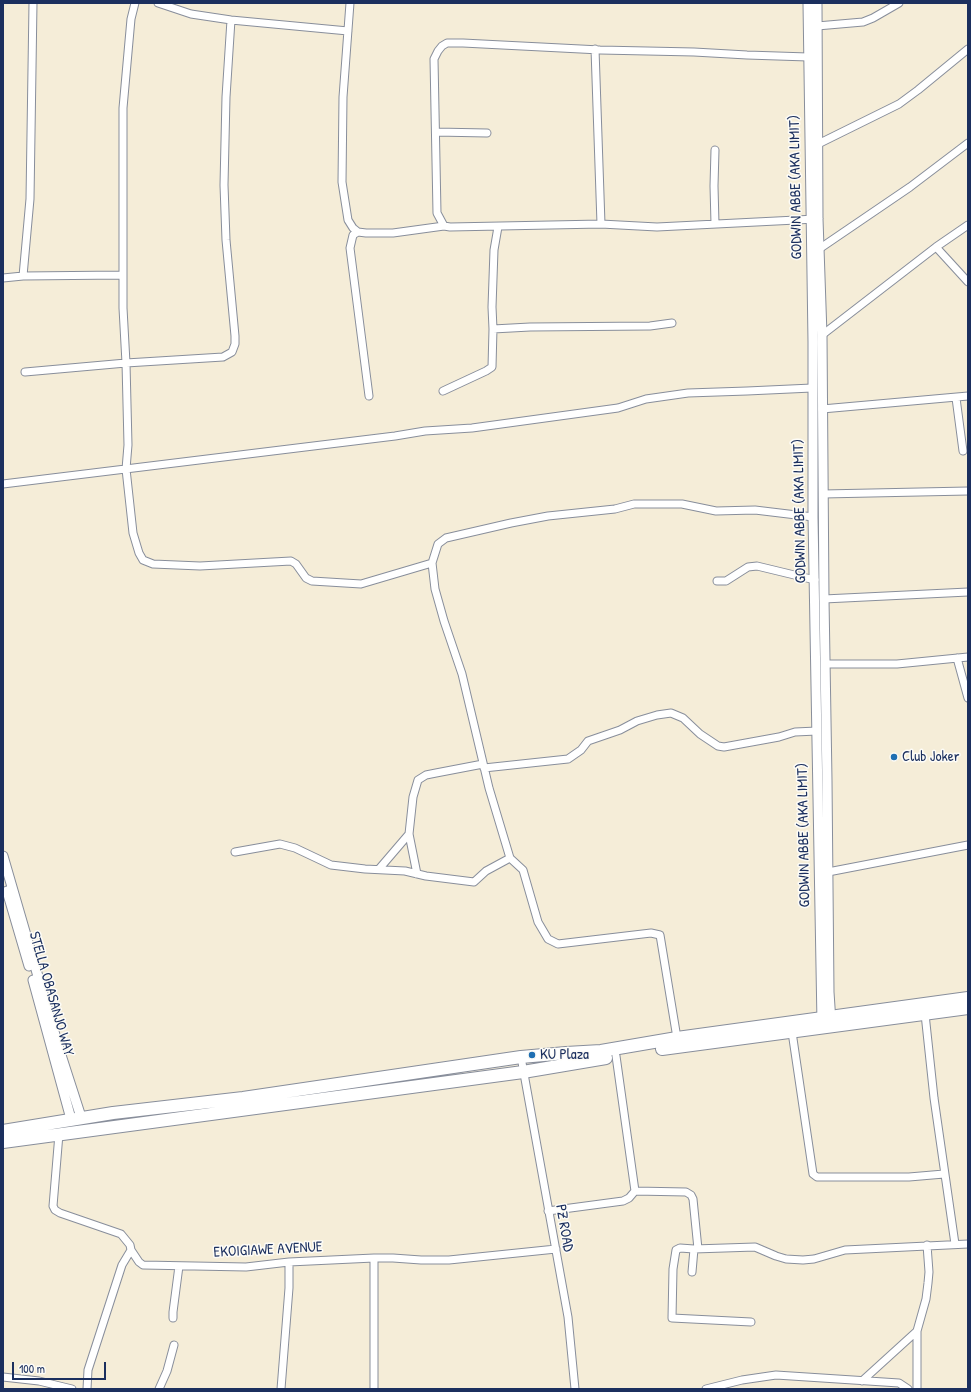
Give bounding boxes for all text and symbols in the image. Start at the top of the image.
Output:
street label: GODWIN ABBE (AKA LIMIT) [786,115,806,259]
street label: GODWIN ABBE (AKA LIMIT) [790,439,810,583]
place label: Club Joker [902,748,959,766]
marker: Club Joker [889,752,899,762]
street label: GODWIN ABBE (AKA LIMIT) [794,763,814,907]
street label: STELLA OBASANJO WAY [25,930,77,1058]
place label: KU Plaza [540,1046,589,1064]
marker: KU Plaza [527,1050,537,1060]
street label: PZ ROAD [551,1203,577,1253]
street label: EKOIGIAWE AVENUE [213,1238,323,1262]
scale bar [14,1354,108,1380]
text: 100 m [19,1360,45,1377]

